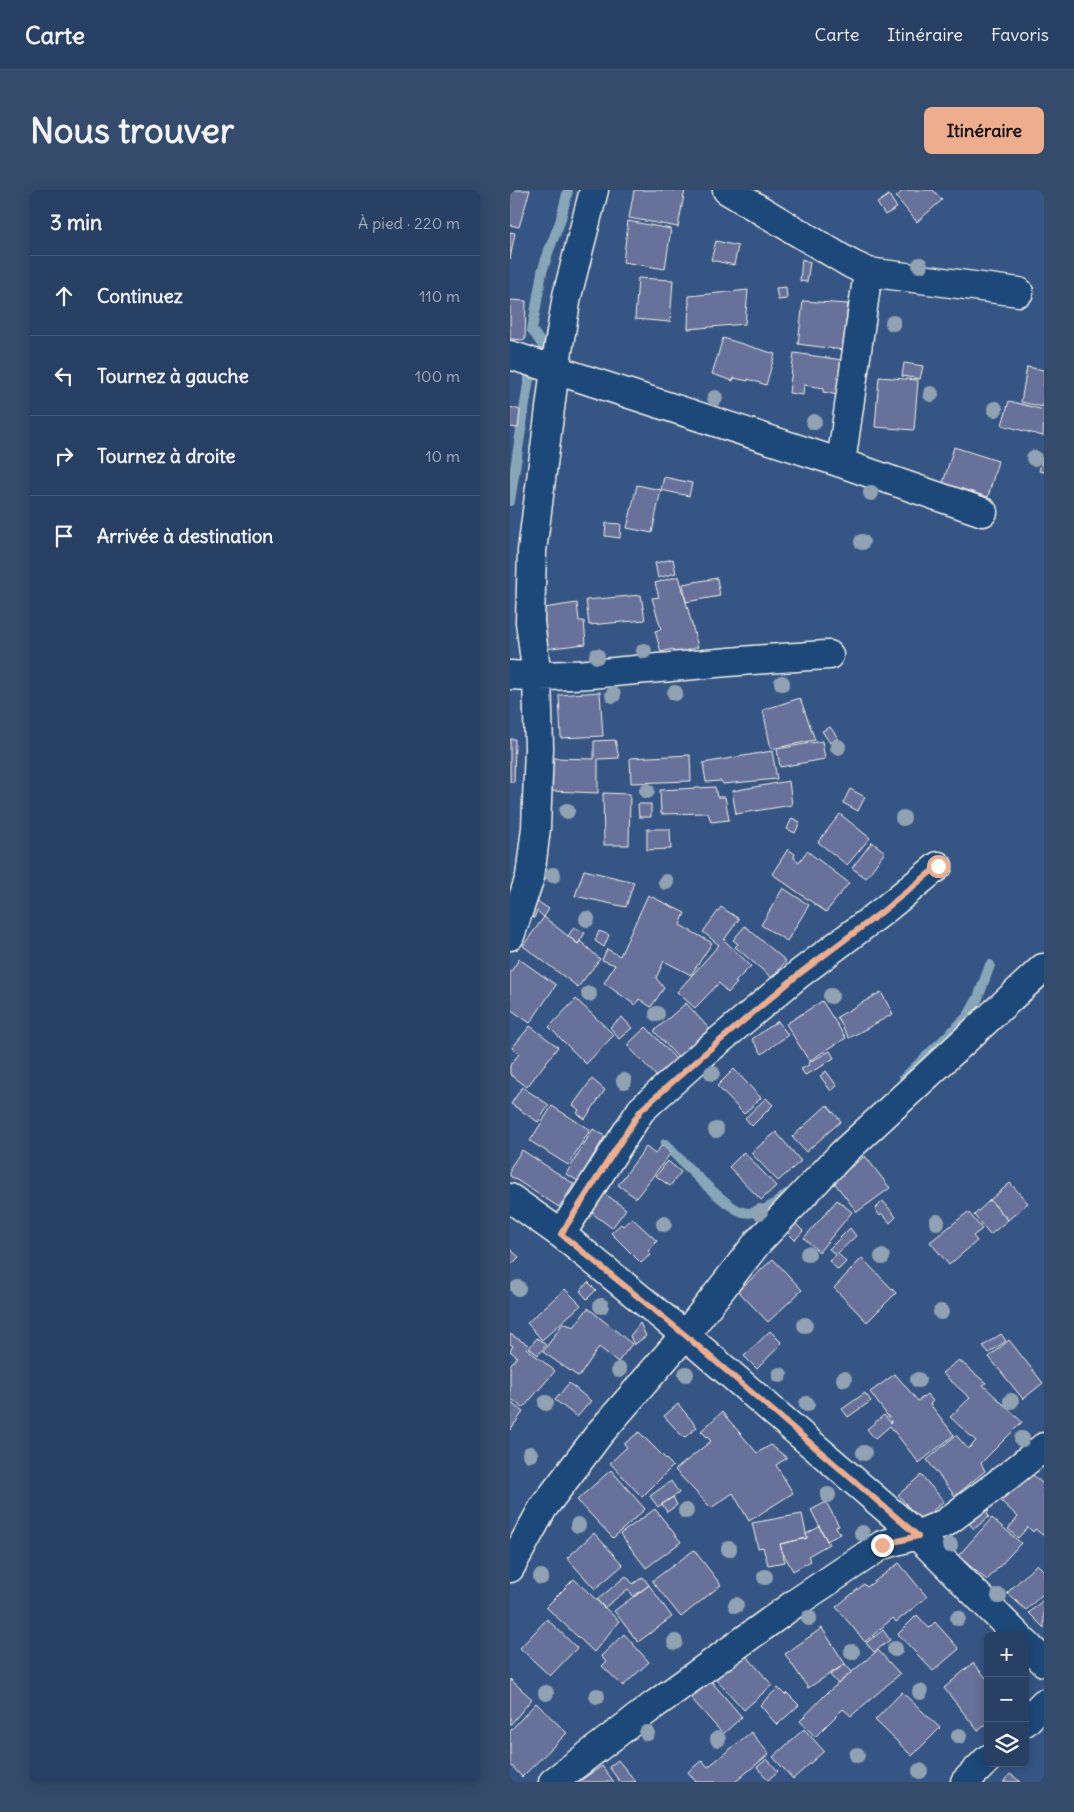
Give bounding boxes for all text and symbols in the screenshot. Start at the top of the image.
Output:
text: Carte [25,20,85,50]
text: Carte [814,23,859,46]
text: Itinéraire [887,23,963,46]
text: Favoris [991,23,1049,46]
button: Itinéraire [924,107,1044,154]
text: Nous trouver [30,108,234,152]
text: 3 min [50,209,102,236]
text: À pied · 220 m [358,213,460,233]
icon: ahead [50,282,78,310]
text: Continuez [97,284,183,308]
text: 110 m [419,286,460,306]
icon: left [50,362,78,390]
text: Tournez à gauche [97,364,249,388]
text: 100 m [415,366,460,386]
icon: right [50,442,78,470]
text: Tournez à droite [97,444,236,468]
text: 10 m [425,446,460,466]
icon: arrive [50,522,78,550]
text: Arrivée à destination [97,524,273,548]
route start [927,855,950,878]
route end [871,1534,894,1557]
map controls [984,1632,1029,1767]
button: + [984,1632,1029,1677]
button: − [984,1677,1029,1722]
button: layers [984,1722,1029,1767]

